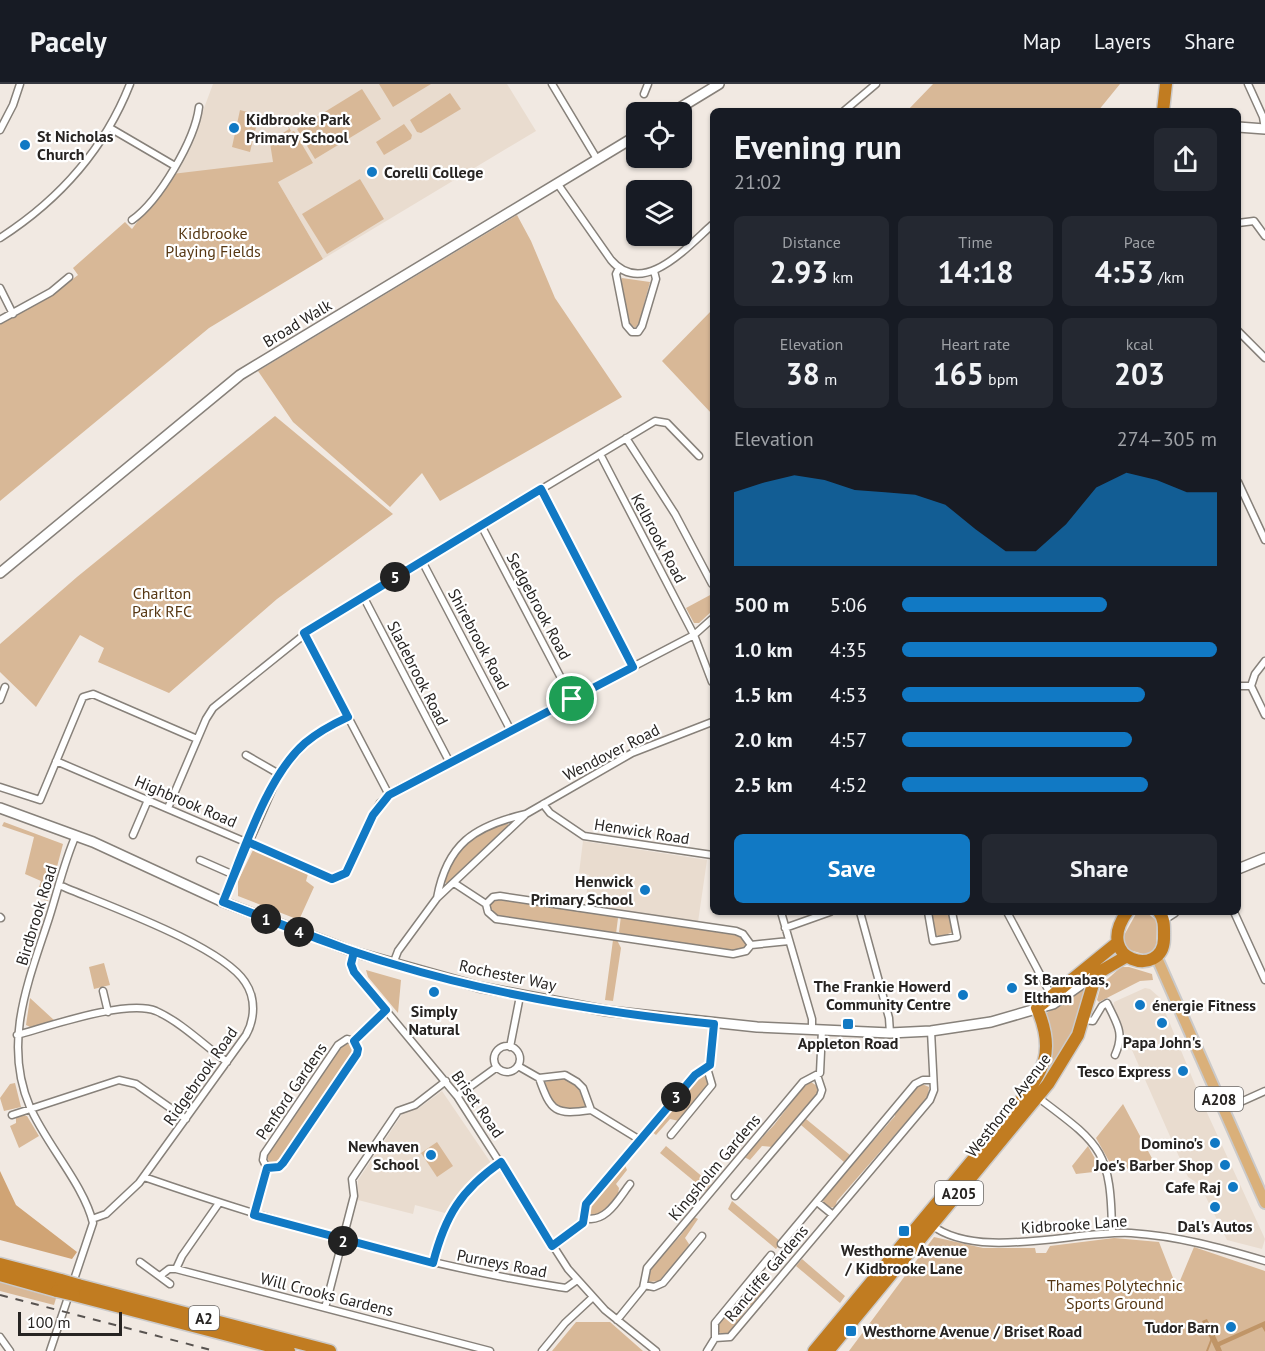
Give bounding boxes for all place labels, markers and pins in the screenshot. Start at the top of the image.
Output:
place label: Kidbrooke Park Primary School [246,109,350,147]
marker: Kidbrooke Park Primary School [227,121,241,135]
place label: St Nicholas Church [37,126,114,164]
marker: St Nicholas Church [18,138,32,152]
place label: Corelli College [384,162,483,182]
marker: Corelli College [365,165,379,179]
pin: 5 [380,562,410,592]
pin [546,673,597,724]
place label: Henwick Primary School [531,871,633,909]
marker: Henwick Primary School [638,883,652,897]
pin: 1 [251,904,281,934]
pin: 4 [284,917,314,947]
place label: St Barnabas, Eltham [1024,969,1109,1007]
place label: The Frankie Howerd Community Centre [814,976,951,1014]
marker: St Barnabas, Eltham [1005,981,1019,995]
marker: Simply Natural [427,985,441,999]
marker: The Frankie Howerd Community Centre [956,988,970,1002]
place label: énergie Fitness [1152,995,1256,1015]
marker: énergie Fitness [1133,998,1147,1012]
place label: Simply Natural [409,1001,460,1039]
marker: Papa John's [1155,1016,1169,1030]
marker: Appleton Road [841,1017,855,1031]
place label: Papa John's [1123,1032,1201,1052]
place label: Appleton Road [798,1033,898,1053]
place label: Tesco Express [1077,1061,1171,1081]
marker: Tesco Express [1176,1064,1190,1078]
pin: 3 [661,1082,691,1112]
place label: Domino's [1141,1133,1203,1153]
place label: Newhaven School [348,1136,419,1174]
marker: Domino's [1208,1136,1222,1150]
marker: Newhaven School [424,1148,438,1162]
place label: Joe's Barber Shop [1093,1155,1213,1175]
marker: Joe's Barber Shop [1218,1158,1232,1172]
place label: Cafe Raj [1165,1177,1221,1197]
marker: Cafe Raj [1226,1180,1240,1194]
marker: Dal's Autos [1208,1200,1222,1214]
place label: Dal's Autos [1177,1216,1253,1236]
marker: Westhorne Avenue / Kidbrooke Lane [897,1224,911,1238]
pin: 2 [328,1226,358,1256]
place label: Westhorne Avenue / Kidbrooke Lane [841,1240,967,1278]
place label: Tudor Barn [1144,1317,1219,1337]
marker: Tudor Barn [1224,1320,1238,1334]
place label: Westhorne Avenue / Briset Road [863,1321,1082,1341]
marker: Westhorne Avenue / Briset Road [844,1324,858,1338]

